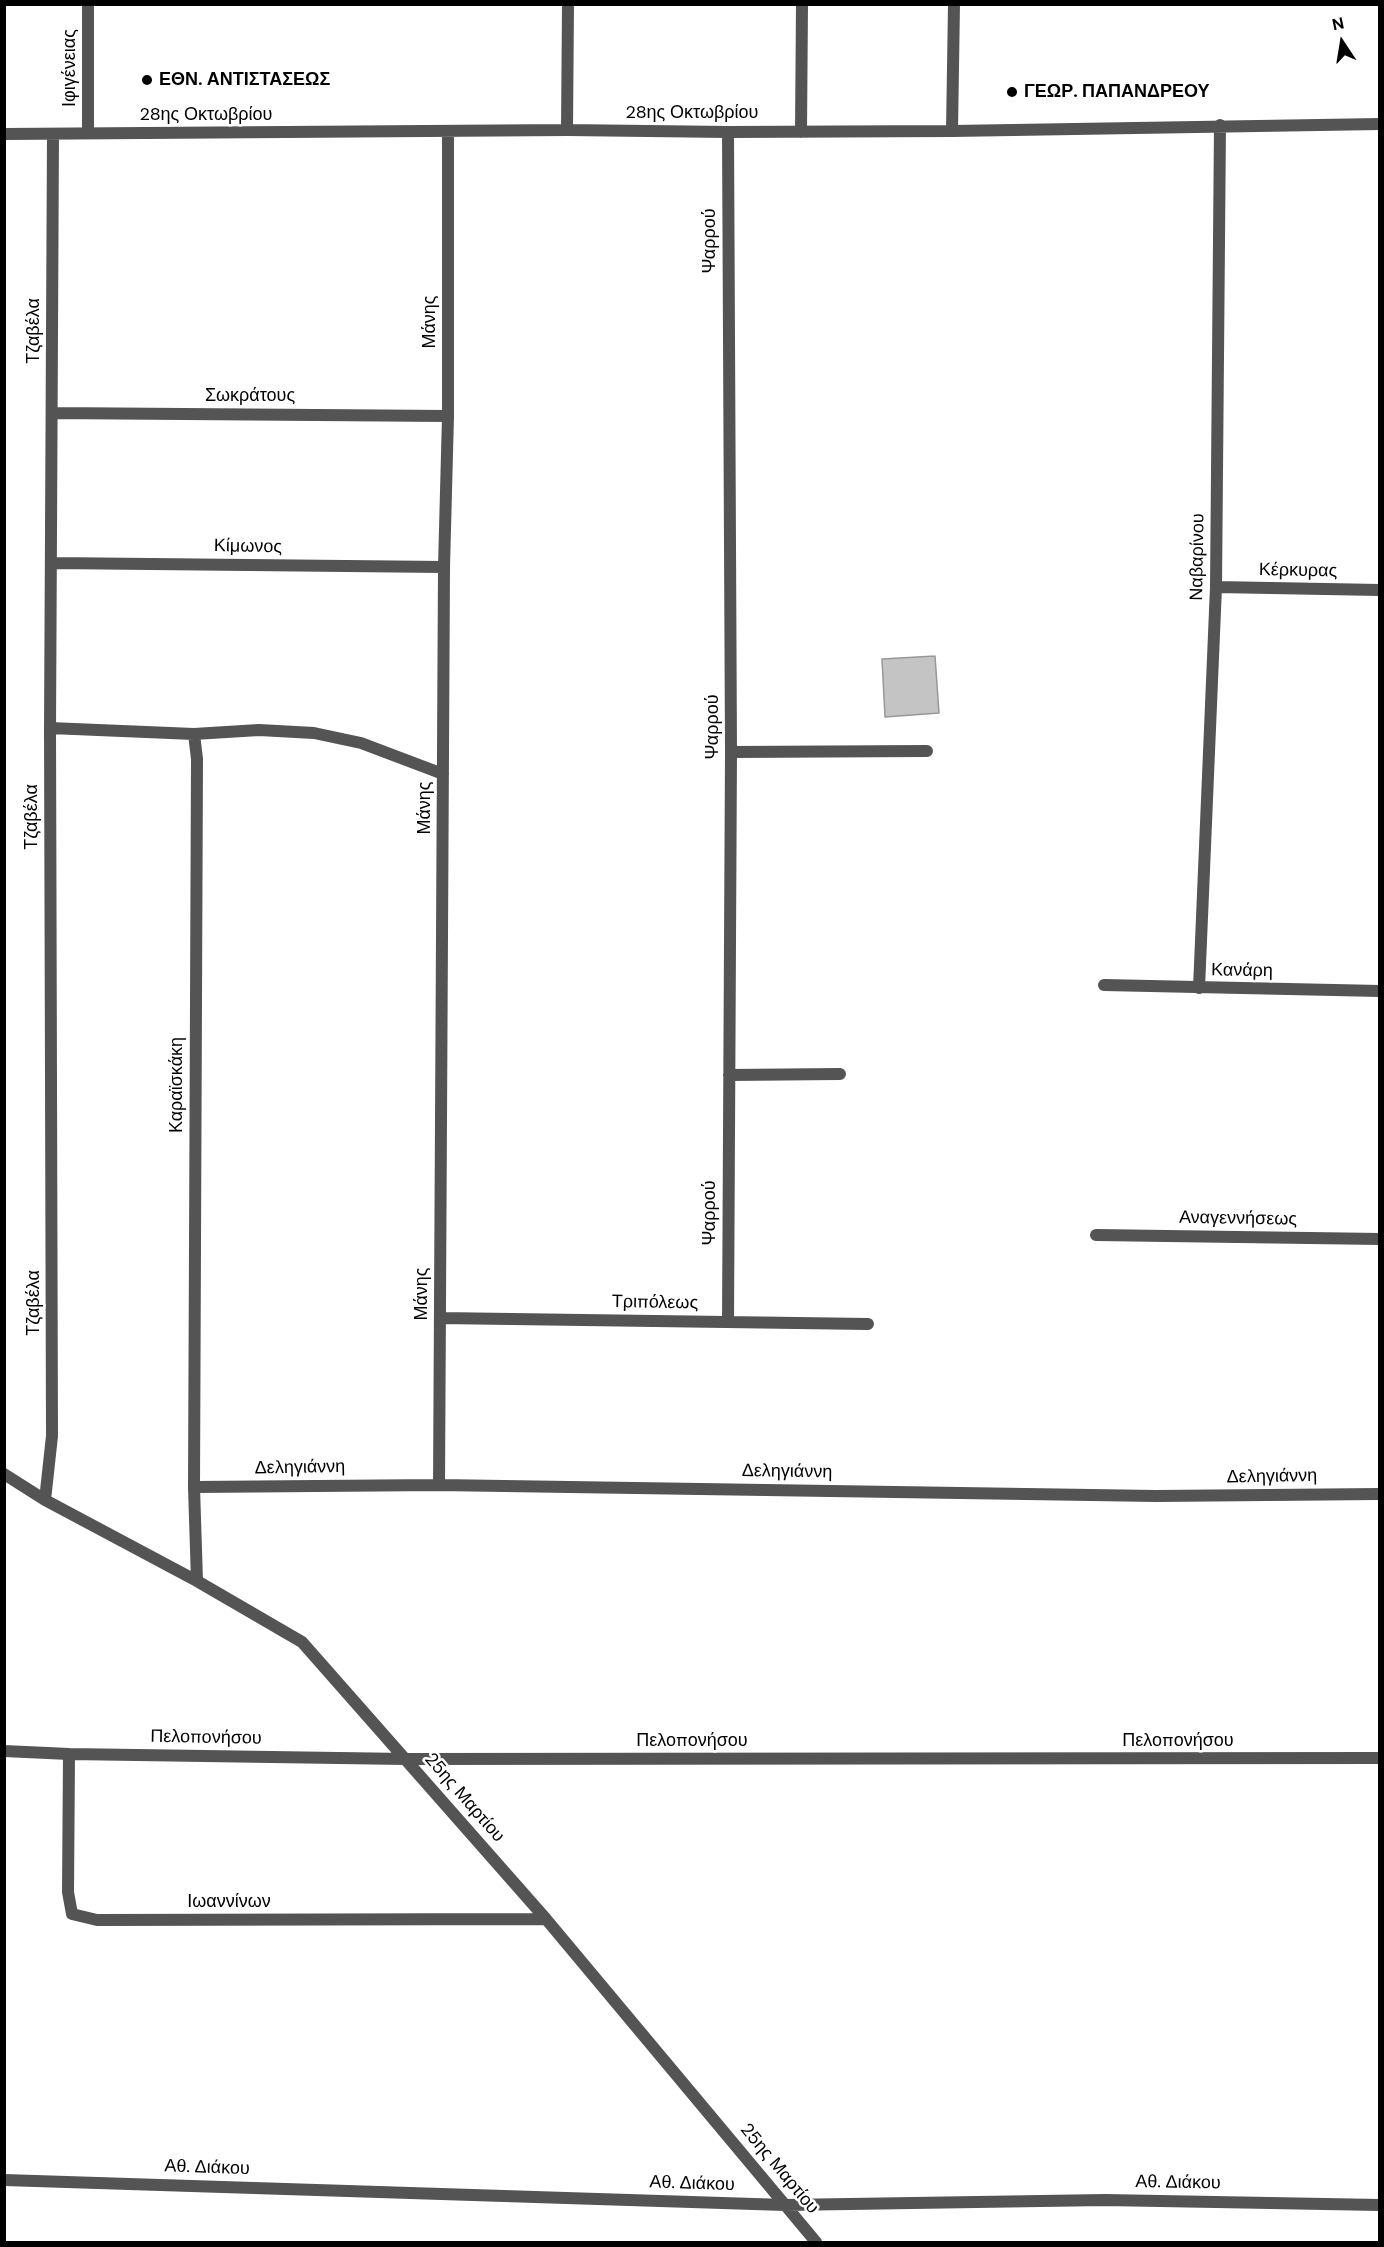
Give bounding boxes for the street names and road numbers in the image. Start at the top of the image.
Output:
street label: Ιφιγένειας [59,29,81,107]
street label: 28ης Οκτωβρίου [626,102,758,124]
street label: 28ης Οκτωβρίου [140,104,272,126]
street label: Ψαρρού [699,208,721,274]
street label: Μάνης [419,295,441,349]
street label: Τζαβέλα [23,298,45,364]
street label: Σωκράτους [205,385,295,407]
street label: Ναβαρίνου [1186,513,1210,601]
street label: Κίμωνος [214,536,282,558]
street label: Κέρκυρας [1259,560,1337,582]
street label: Ψαρρού [702,694,724,760]
street label: Μάνης [414,781,436,835]
street label: Τζαβέλα [21,784,43,850]
street label: Κανάρη [1211,960,1273,982]
street label: Καραϊσκάκη [166,1037,188,1133]
street label: Ψαρρού [699,1180,721,1246]
street label: Αναγεννήσεως [1179,1207,1297,1231]
street label: Μάνης [411,1267,433,1321]
street label: Τζαβέλα [23,1270,45,1336]
street label: Τριπόλεως [612,1291,698,1315]
street label: Δεληγιάννη [255,1456,345,1480]
street label: Δεληγιάννη [742,1460,832,1484]
street label: Δεληγιάννη [1227,1465,1317,1489]
street label: Πελοπονήσου [150,1726,262,1750]
street label: Πελοπονήσου [636,1730,748,1752]
street label: Πελοπονήσου [1122,1730,1234,1752]
street label: 25ης Μαρτίου [419,1749,509,1847]
street label: Ιωαννίνων [187,1891,271,1913]
street label: 25ης Μαρτίου [735,2119,823,2219]
street label: Αθ. Διάκου [164,2156,250,2180]
street label: Αθ. Διάκου [1135,2171,1221,2195]
street label: Αθ. Διάκου [649,2172,735,2196]

